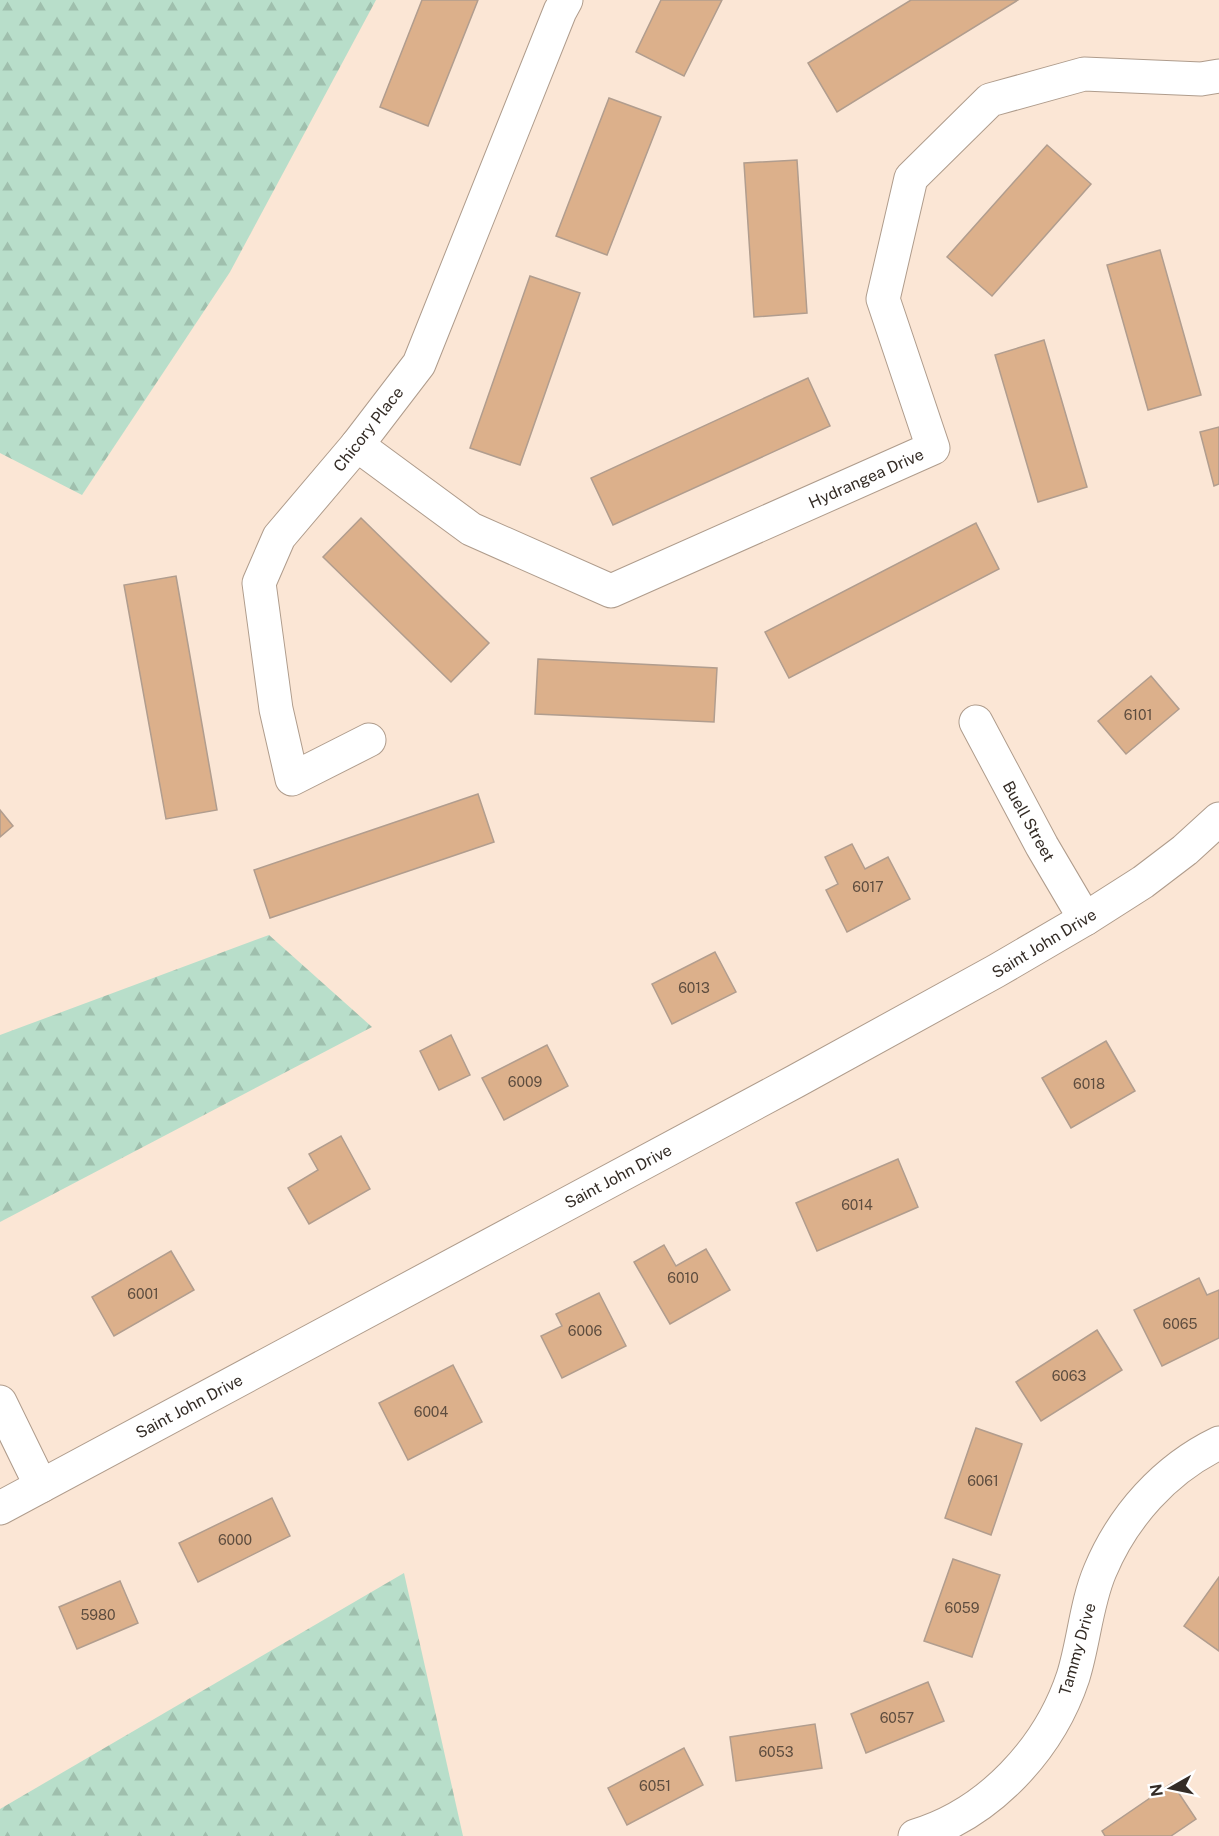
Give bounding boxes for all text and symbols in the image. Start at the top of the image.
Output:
street label: Chicory Place [329,383,407,475]
street label: Hydrangea Drive [806,445,927,512]
house number: 6101 [1124,707,1152,723]
street label: Buell Street [999,778,1058,865]
house number: 6017 [852,879,884,895]
street label: Saint John Drive [989,905,1100,982]
house number: 6013 [678,980,710,996]
house number: 6009 [508,1074,542,1090]
house number: 6018 [1073,1076,1105,1092]
street label: Saint John Drive [561,1140,675,1213]
house number: 6014 [841,1197,873,1213]
house number: 6010 [667,1270,699,1286]
house number: 6001 [127,1286,159,1302]
house number: 6065 [1163,1316,1197,1332]
house number: 6006 [568,1323,602,1339]
house number: 6063 [1052,1368,1086,1384]
street label: Saint John Drive [132,1370,246,1443]
house number: 6004 [414,1404,448,1420]
house number: 6061 [967,1473,999,1489]
house number: 6000 [218,1532,252,1548]
house number: 6059 [945,1600,980,1616]
street label: Tammy Drive [1055,1601,1100,1698]
house number: 5980 [80,1607,116,1623]
house number: 6057 [880,1710,914,1726]
house number: 6053 [759,1744,794,1760]
north arrow [1141,1758,1201,1818]
house number: 6051 [639,1778,671,1794]
text: N [1146,1783,1167,1798]

